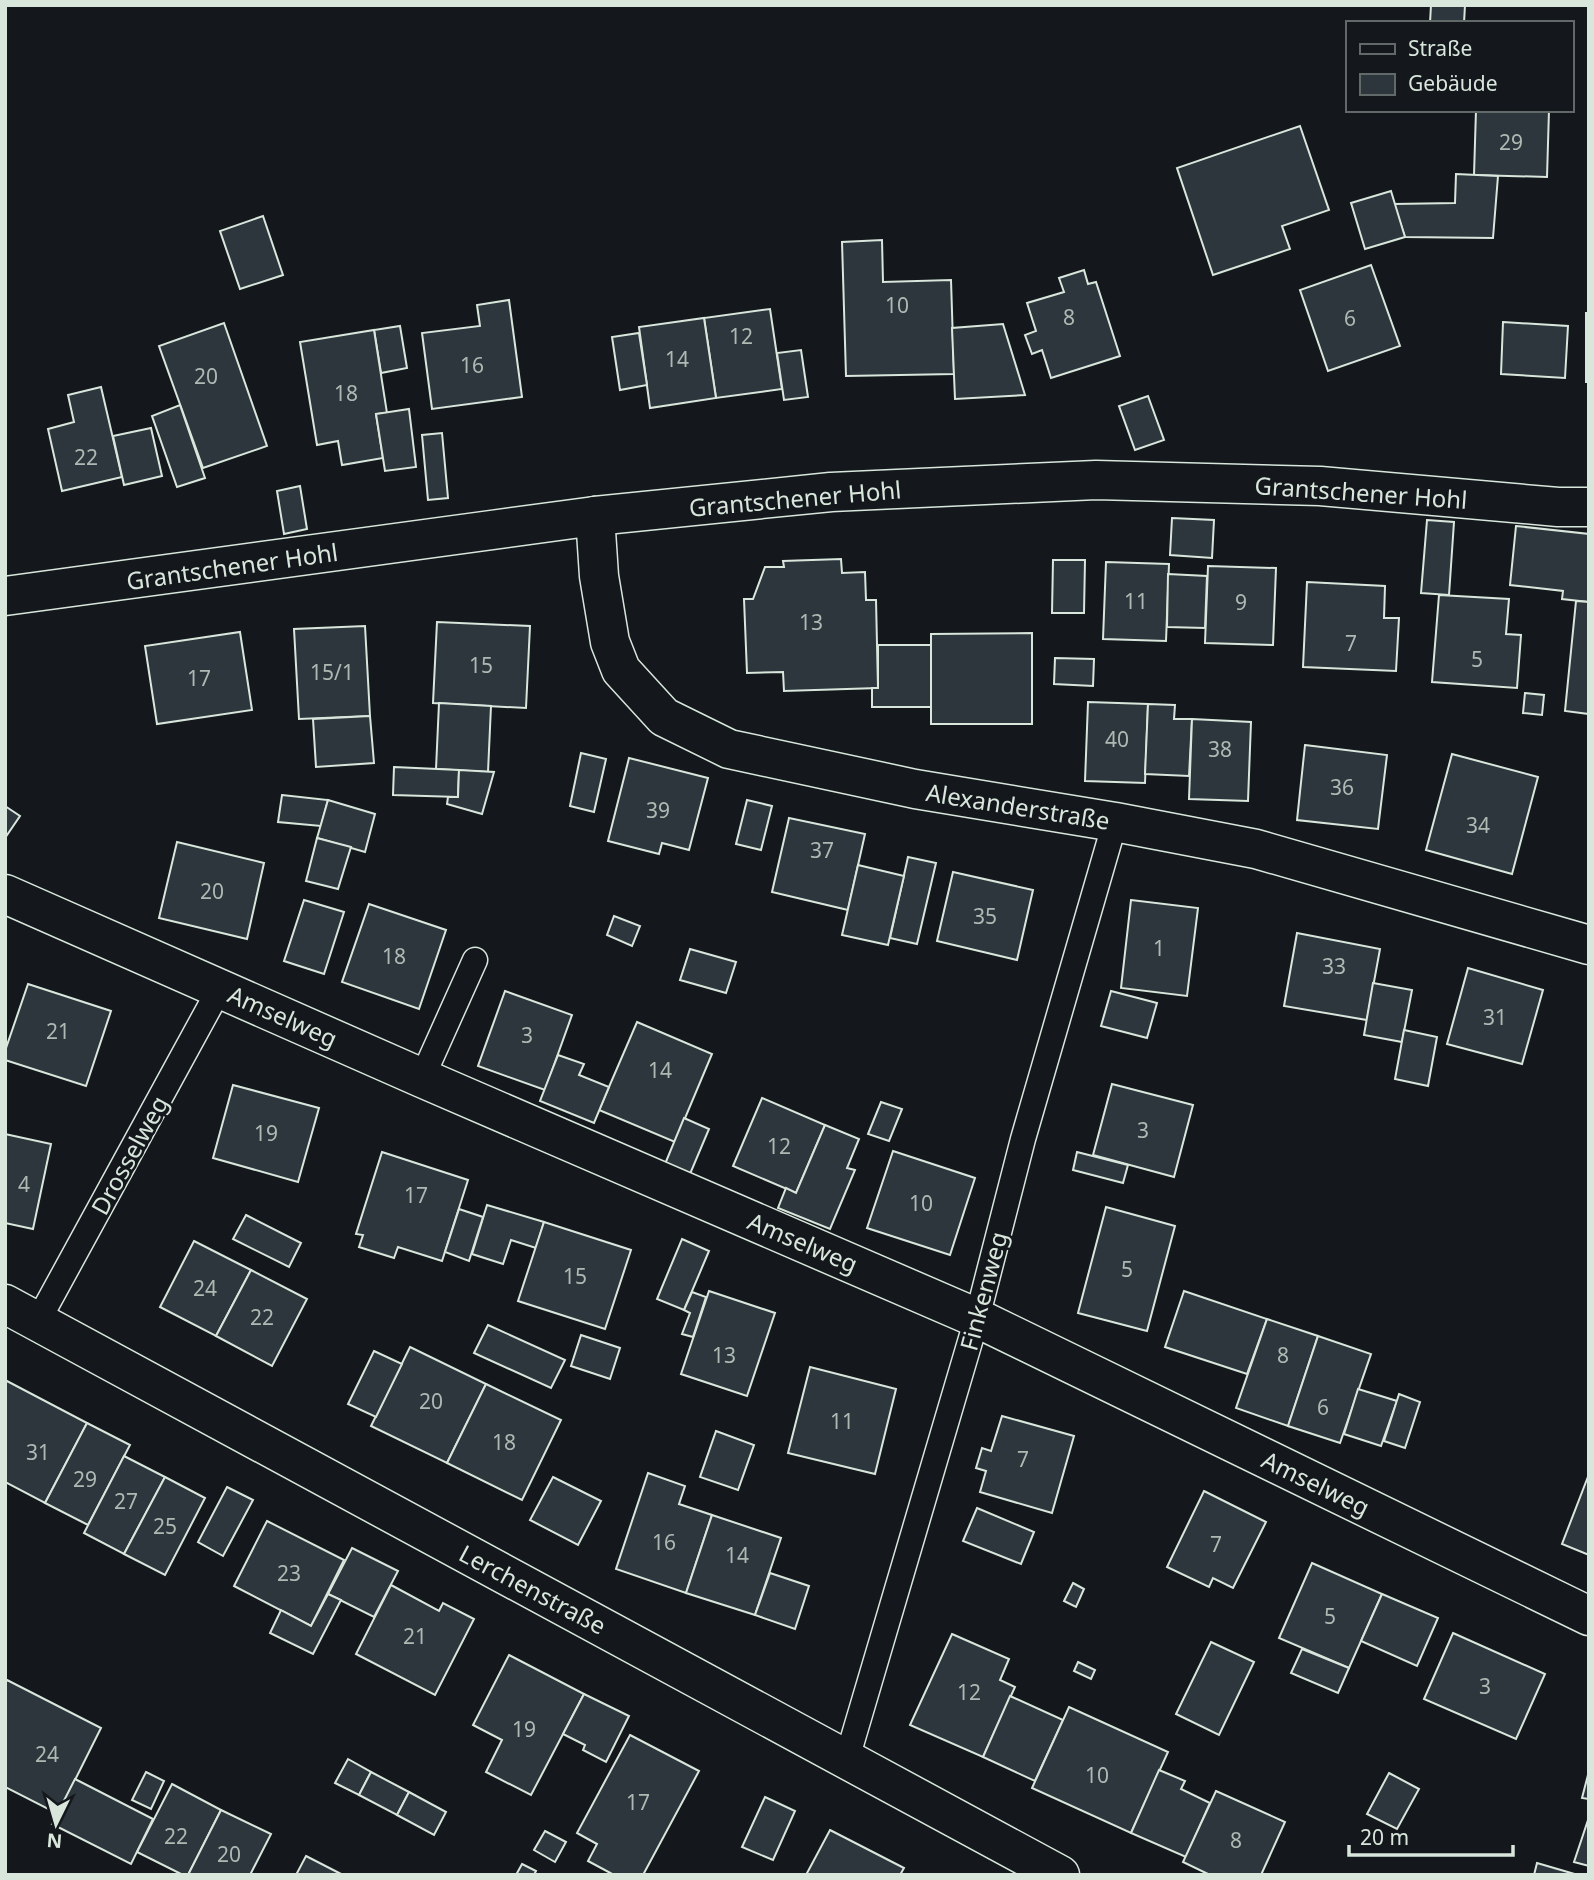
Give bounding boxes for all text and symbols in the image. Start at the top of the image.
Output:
legend [1346,21,1573,112]
text: Straße [1408,34,1472,62]
text: Gebäude [1408,69,1498,97]
house number: 29 [1499,128,1523,156]
house number: 10 [885,291,909,319]
house number: 8 [1063,303,1075,331]
house number: 6 [1344,304,1356,332]
house number: 12 [729,322,753,350]
house number: 14 [665,345,689,373]
house number: 16 [460,351,484,379]
house number: 20 [194,362,218,390]
house number: 18 [334,379,358,407]
house number: 22 [74,443,98,471]
street label: Grantschener Hohl [1254,468,1468,516]
street label: Grantschener Hohl [687,472,903,524]
street label: Grantschener Hohl [124,535,340,597]
house number: 11 [1124,587,1148,615]
house number: 9 [1235,588,1247,616]
house number: 13 [799,608,823,636]
house number: 7 [1345,629,1357,657]
house number: 5 [1471,645,1483,673]
house number: 15 [469,651,493,679]
house number: 15/1 [310,658,354,686]
house number: 17 [187,664,211,692]
house number: 40 [1105,725,1129,753]
house number: 38 [1208,735,1232,763]
house number: 36 [1330,773,1354,801]
street label: Alexanderstraße [924,775,1112,837]
house number: 39 [646,796,670,824]
house number: 34 [1466,811,1490,839]
house number: 37 [810,836,834,864]
house number: 20 [200,877,224,905]
house number: 35 [973,902,997,930]
house number: 1 [1153,934,1165,962]
house number: 18 [382,942,406,970]
house number: 33 [1322,952,1346,980]
street label: Amselweg [223,977,343,1055]
house number: 31 [1483,1003,1507,1031]
house number: 21 [46,1017,70,1045]
house number: 3 [521,1021,533,1049]
house number: 14 [648,1056,672,1084]
street label: Drosselweg [83,1090,175,1220]
house number: 3 [1137,1116,1149,1144]
house number: 19 [254,1119,278,1147]
house number: 12 [767,1132,791,1160]
house number: 4 [18,1170,30,1198]
house number: 17 [404,1181,428,1209]
house number: 10 [909,1189,933,1217]
street label: Amselweg [743,1204,863,1280]
street label: Finkenweg [951,1228,1015,1354]
house number: 5 [1121,1255,1133,1283]
house number: 15 [563,1262,587,1290]
house number: 24 [193,1274,217,1302]
house number: 22 [250,1303,274,1331]
house number: 13 [712,1341,736,1369]
house number: 8 [1277,1341,1289,1369]
house number: 20 [419,1387,443,1415]
house number: 6 [1317,1393,1329,1421]
house number: 11 [830,1407,854,1435]
house number: 18 [492,1428,516,1456]
house number: 31 [26,1438,50,1466]
street label: Amselweg [1257,1443,1375,1523]
house number: 7 [1017,1445,1029,1473]
house number: 29 [73,1465,97,1493]
house number: 27 [114,1487,138,1515]
house number: 25 [153,1512,177,1540]
house number: 16 [652,1528,676,1556]
house number: 7 [1210,1530,1222,1558]
street label: Lerchenstraße [454,1536,612,1642]
house number: 14 [725,1541,749,1569]
house number: 23 [277,1559,301,1587]
house number: 5 [1324,1602,1336,1630]
house number: 21 [403,1622,427,1650]
house number: 3 [1479,1672,1491,1700]
house number: 12 [957,1678,981,1706]
house number: 19 [512,1715,536,1743]
house number: 24 [35,1740,59,1768]
house number: 10 [1085,1761,1109,1789]
house number: 17 [626,1788,650,1816]
north arrow [21,1789,91,1859]
scale bar [1349,1814,1514,1858]
house number: 22 [164,1822,188,1850]
text: 20 m [1360,1823,1409,1851]
house number: 8 [1230,1826,1242,1854]
text: N [46,1827,63,1855]
house number: 20 [217,1840,241,1868]

